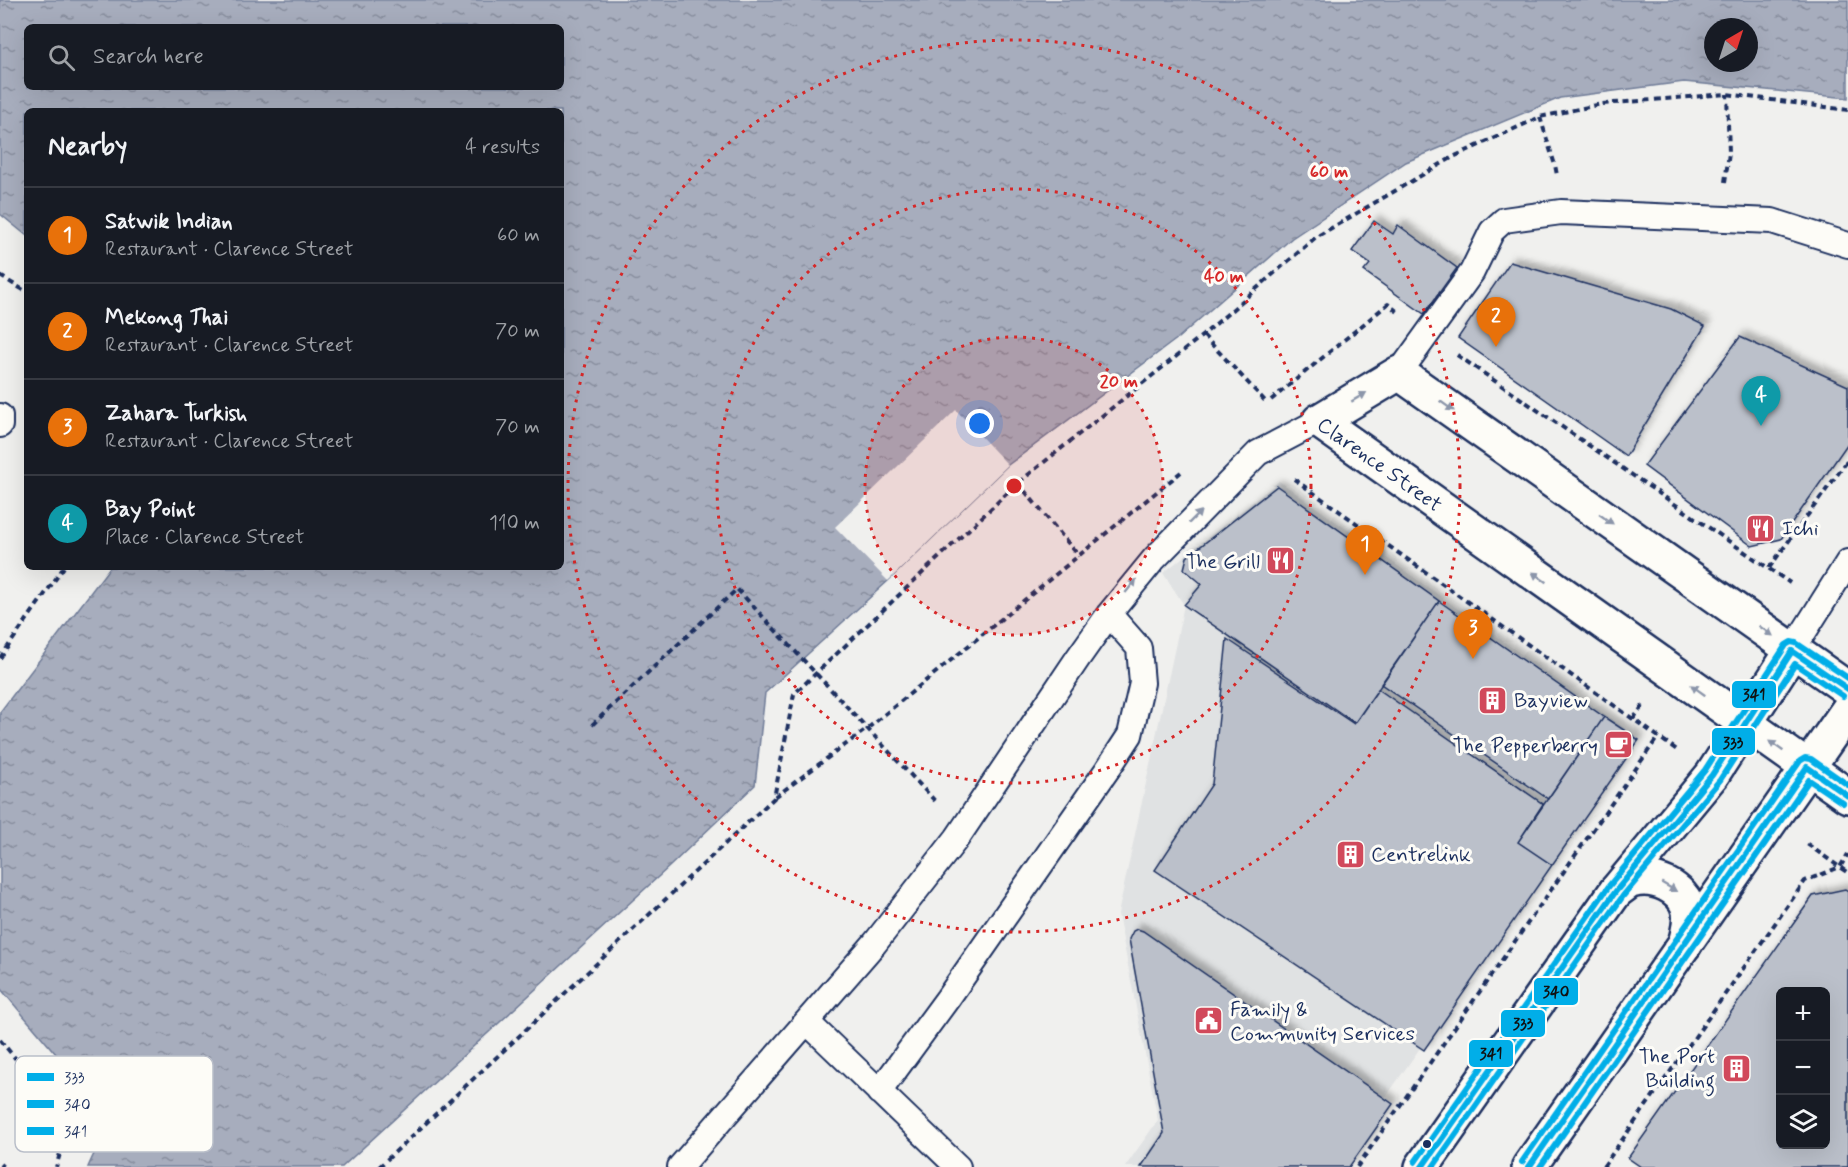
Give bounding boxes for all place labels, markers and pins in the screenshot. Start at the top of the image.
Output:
pin: 2 [1476,298,1516,347]
pin: 4 [1742,376,1780,426]
centre of rings [1004,476,1024,496]
restaurant icon: Ichi [1745,512,1777,544]
place label: Ichi [1782,515,1819,543]
pin: 1 [1346,526,1384,575]
restaurant icon: The Grill [1265,545,1297,577]
place label: The Grill [1186,548,1260,576]
pin: 3 [1454,610,1492,659]
building icon: Bayview [1477,684,1509,716]
place label: Bayview [1514,687,1588,715]
cafe icon: The Pepperberry [1603,729,1635,761]
place label: The Pepperberry [1452,732,1598,760]
building icon: Centrelink [1334,838,1366,870]
place label: Centrelink [1371,841,1471,869]
place label: Family & Community Services [1230,996,1415,1048]
public building icon: Family & Community Services [1193,1005,1225,1037]
place label: The Port Building [1639,1043,1715,1097]
building icon: The Port Building [1720,1052,1752,1084]
unlabelled marker [1421,1138,1433,1150]

